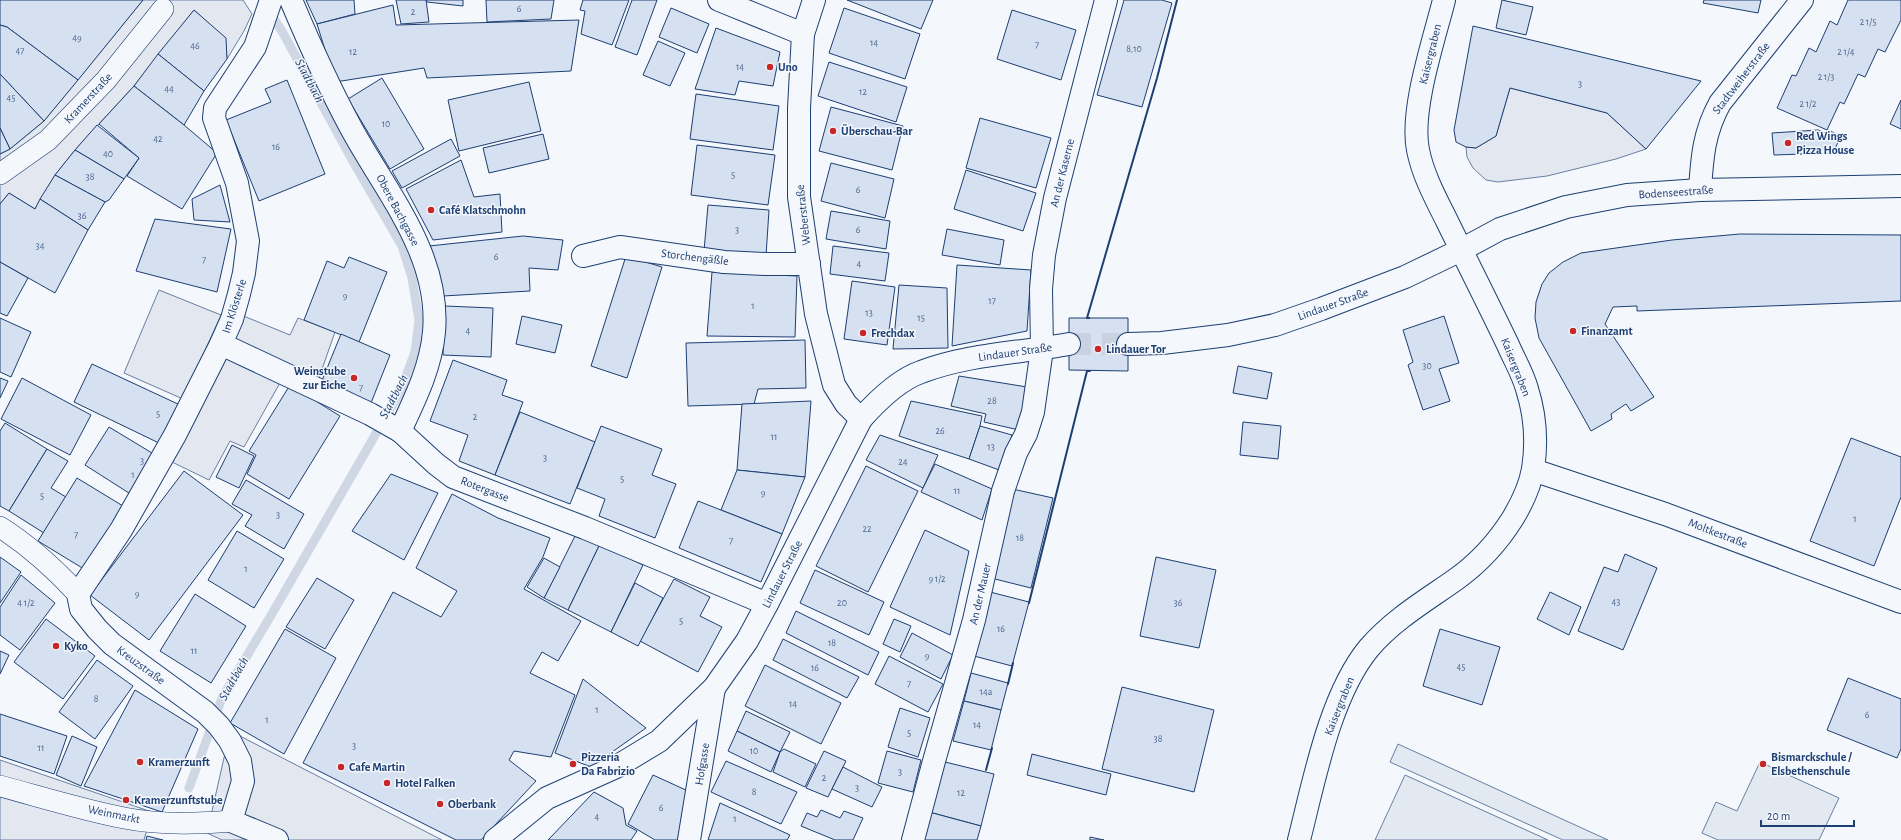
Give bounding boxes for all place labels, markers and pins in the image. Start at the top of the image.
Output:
place label: Uno [778,61,798,73]
marker: Uno [765,62,775,72]
place label: Überschau-Bar [841,124,913,137]
marker: Überschau-Bar [828,126,838,136]
place label: Red Wings Pizza House [1796,130,1854,156]
marker: Red Wings Pizza House [1783,138,1793,148]
place label: Café Klatschmohn [439,204,526,216]
marker: Café Klatschmohn [426,205,436,215]
place label: Finanzamt [1581,325,1633,337]
marker: Finanzamt [1568,326,1578,336]
place label: Frechdax [871,327,915,339]
marker: Frechdax [858,328,868,338]
place label: Lindauer Tor [1106,343,1167,355]
marker: Lindauer Tor [1093,344,1103,354]
place label: Weinstube zur Eiche [294,365,346,391]
marker: Weinstube zur Eiche [349,373,359,383]
place label: Kyko [64,640,88,653]
marker: Kyko [51,641,61,651]
place label: Pizzeria Da Fabrizio [581,751,635,777]
place label: Bismarckschule / Elsbethenschule [1771,751,1852,777]
place label: Kramerzunft [148,756,210,768]
marker: Kramerzunft [135,757,145,767]
marker: Pizzeria Da Fabrizio [568,759,578,769]
marker: Bismarckschule / Elsbethenschule [1758,759,1768,769]
place label: Cafe Martin [349,761,405,773]
marker: Cafe Martin [336,762,346,772]
place label: Hotel Falken [395,777,455,789]
marker: Hotel Falken [382,778,392,788]
place label: Kramerzunftstube [134,794,223,806]
marker: Kramerzunftstube [121,795,131,805]
place label: Oberbank [448,798,496,810]
marker: Oberbank [435,799,445,809]

